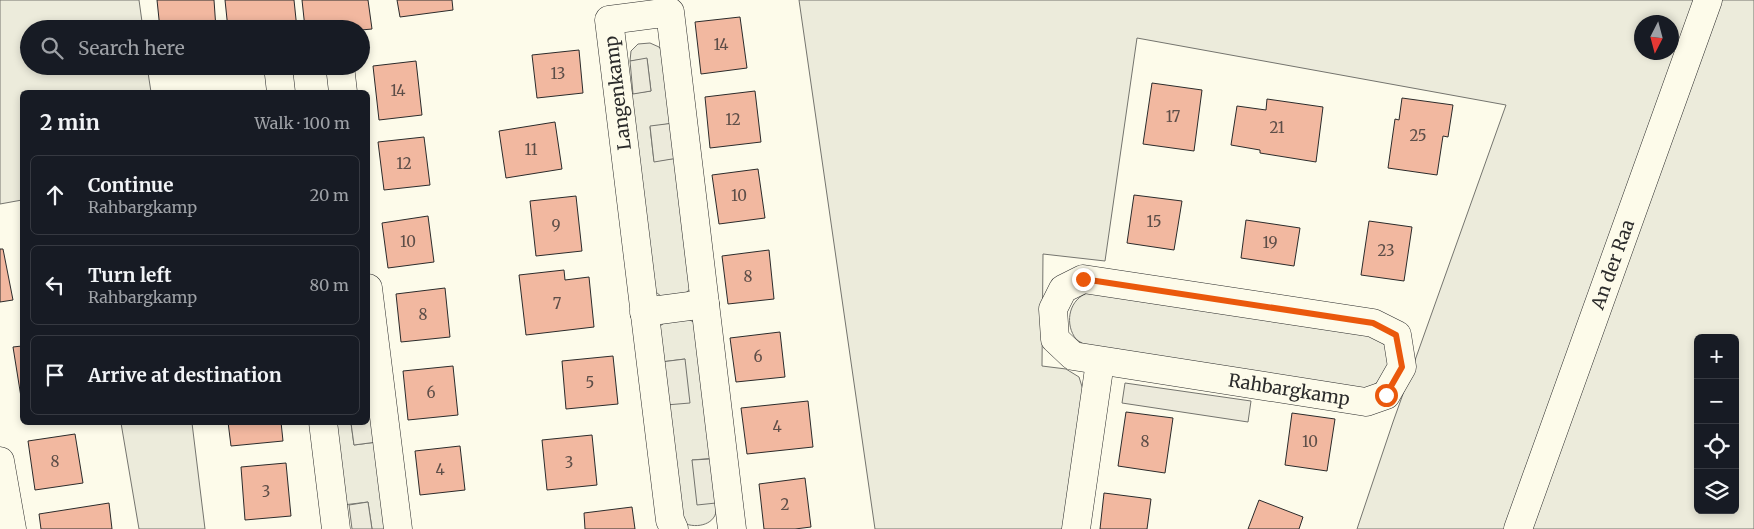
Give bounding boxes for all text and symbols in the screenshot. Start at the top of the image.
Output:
north arrow [1634,15,1679,60]
search box [20,20,370,75]
icon: search [38,34,66,62]
street label: Langenkamp [599,35,636,151]
house number: 14 [713,35,729,54]
text: Search here [78,36,185,60]
house number: 13 [551,64,565,83]
house number: 14 [390,81,406,100]
house number: 17 [1166,107,1181,126]
text: 2 min [40,109,100,136]
house number: 12 [725,110,741,129]
text: Walk · 100 m [255,113,350,133]
house number: 21 [1269,118,1285,137]
house number: 25 [1409,126,1427,145]
house number: 11 [524,140,538,159]
house number: 12 [396,154,412,173]
text: Continue [88,173,174,197]
icon: ahead [41,181,69,209]
text: 20 m [310,185,349,205]
house number: 10 [731,186,747,205]
text: Rahbargkamp [88,197,197,217]
house number: 15 [1146,212,1162,231]
house number: 9 [551,216,561,235]
street label: An der Raa [1585,216,1639,313]
house number: 10 [400,232,416,251]
house number: 19 [1262,233,1278,252]
house number: 23 [1378,241,1394,260]
text: Turn left [88,263,172,287]
house number: 8 [744,267,753,286]
route end [1072,268,1095,291]
icon: left [41,271,69,299]
text: 80 m [310,275,349,295]
text: Rahbargkamp [88,287,197,307]
house number: 7 [553,294,562,313]
house number: 8 [419,305,428,324]
map controls [1694,334,1739,514]
button: + [1694,334,1739,379]
house number: 6 [753,347,763,366]
icon: arrive [41,361,69,389]
text: Arrive at destination [88,363,282,387]
street label: Rahbargkamp [1227,369,1351,410]
house number: 5 [586,373,594,392]
button: − [1694,379,1739,424]
house number: 6 [426,383,436,402]
route start [1375,384,1398,407]
house number: 4 [772,417,782,436]
button: locate [1694,424,1739,469]
house number: 8 [1141,432,1150,451]
house number: 10 [1302,432,1318,451]
house number: 8 [51,452,60,471]
house number: 3 [565,453,573,472]
house number: 4 [435,460,445,479]
button: layers [1694,469,1739,514]
house number: 3 [262,482,270,501]
house number: 2 [781,495,790,514]

